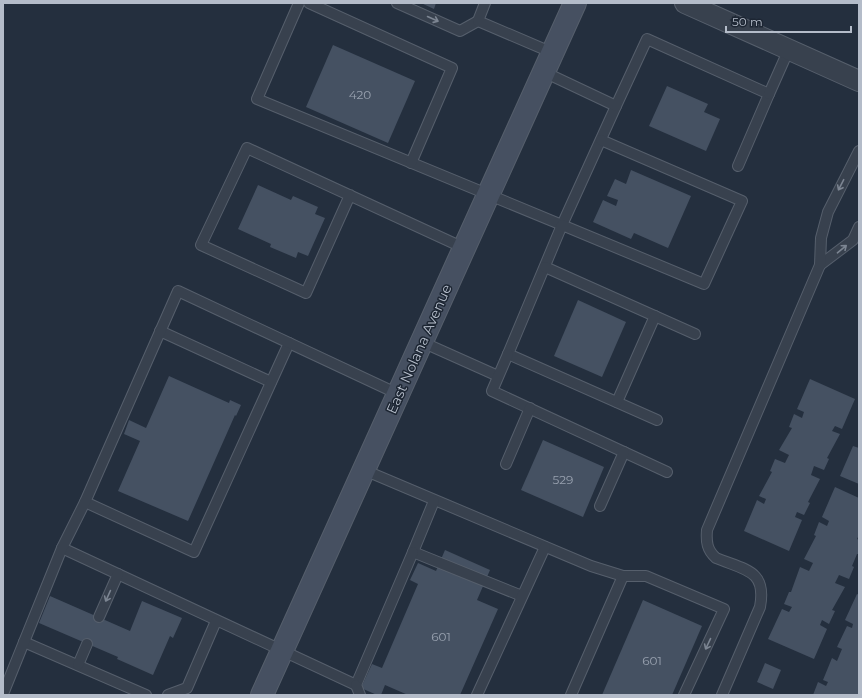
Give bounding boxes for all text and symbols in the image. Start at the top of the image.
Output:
scale bar [726,8,851,34]
text: 50 m [732,14,763,29]
one-way arrow [427,16,439,23]
house number: 420 [349,87,371,102]
one-way arrow [837,179,844,191]
one-way arrow [837,245,847,254]
street label: East Nolana Avenue [382,281,456,417]
house number: 529 [553,472,573,487]
one-way arrow [104,589,111,601]
house number: 601 [431,629,451,644]
one-way arrow [704,638,711,650]
house number: 601 [642,653,662,668]

